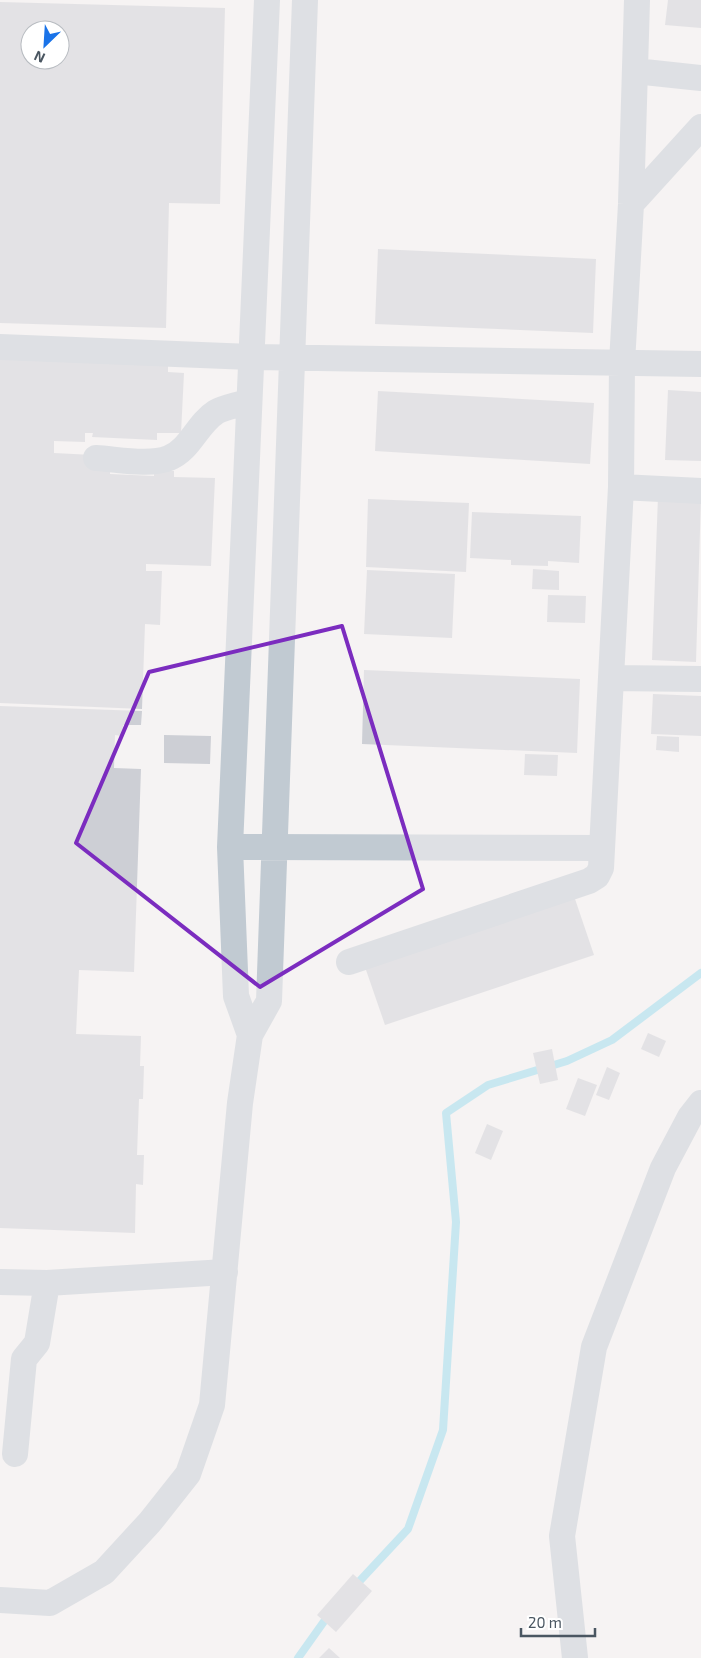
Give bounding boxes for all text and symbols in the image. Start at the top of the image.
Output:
north arrow [20,20,70,70]
text: N [31,47,47,67]
scale bar [521,1606,595,1638]
text: 20 m [528,1613,562,1631]

